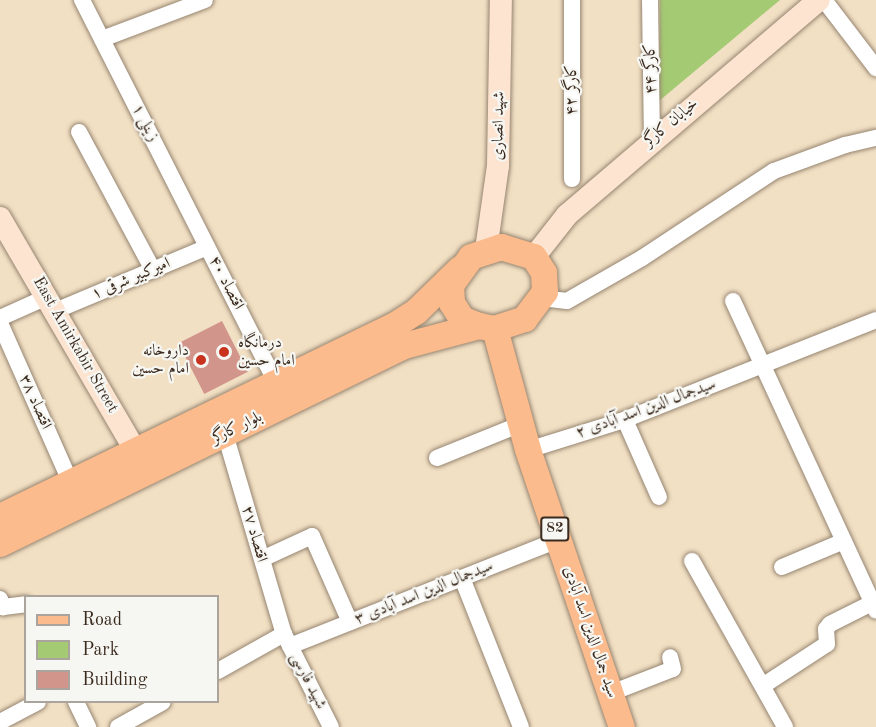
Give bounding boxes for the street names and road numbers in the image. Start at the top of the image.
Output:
street label: کارگر ۴۴ [641,43,661,95]
street label: کارگر ۴۲ [562,65,582,115]
street label: شهید انصاری [489,91,509,161]
street label: خیابان کارگر [640,94,702,152]
street label: زینلی ۱ [127,101,163,145]
street label: اقتصاد ۴۰ [204,253,248,313]
street label: امیرکبیر شرقی ۱ [89,254,173,304]
street label: East Amirkabir Street [28,274,122,416]
street label: ۳۸ اقتصاد [14,372,56,432]
street label: سیدجمال الدین اسد آبادی ۲ [573,375,719,443]
street label: بلوار کارگر [208,408,266,448]
street label: اقتصاد ۲۷ [237,504,271,564]
road number: 82 [540,517,570,541]
street label: سیدجمال الدین اسد آبادی ۳ [352,557,496,629]
street label: سید جمال الدین اسد آبادی [558,564,622,700]
street label: شهید فارسی [286,650,330,712]

